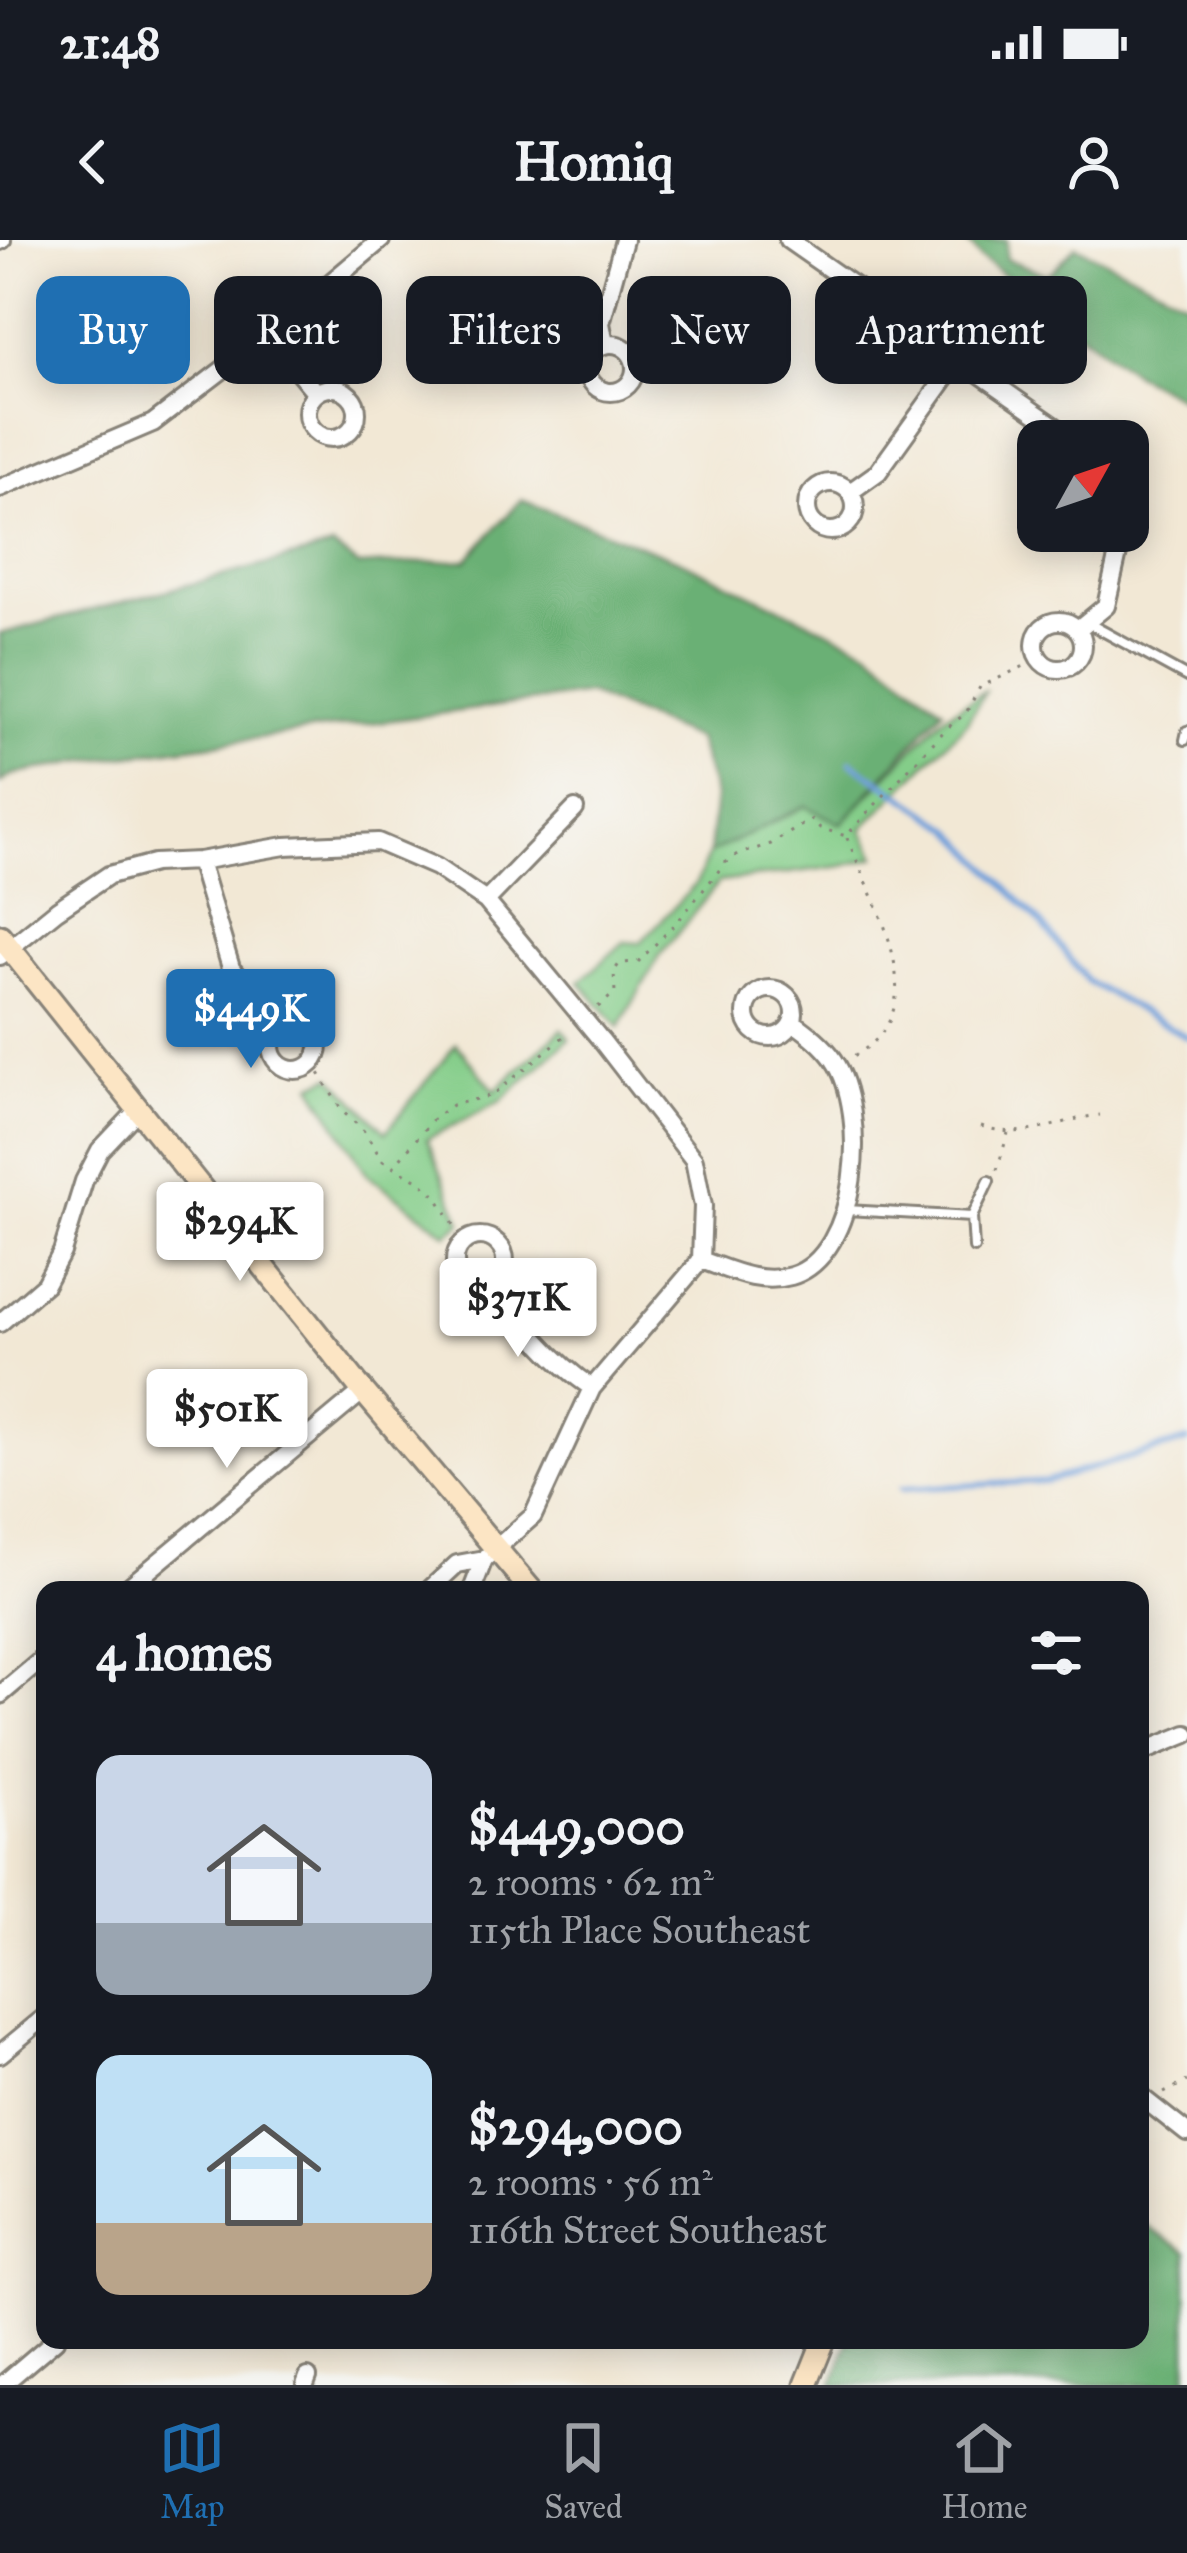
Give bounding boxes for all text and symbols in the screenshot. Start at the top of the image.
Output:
text: 21:48 [60,15,160,70]
icon: back [60,129,126,195]
text: Homiq [514,129,673,195]
icon: person [1061,129,1127,195]
chip: Buy [36,276,190,384]
chip: Rent [214,276,382,384]
chip: Filters [406,276,603,384]
chip: New [627,276,791,384]
chip: Apartment [815,276,1087,384]
north arrow [1017,420,1149,552]
map controls [1017,420,1149,552]
pin: $449K [167,969,335,1071]
text: $449K [193,984,309,1032]
pin: $294K [156,1182,324,1284]
text: $294K [184,1197,296,1245]
pin: $371K [434,1258,602,1360]
text: $371K [467,1273,569,1321]
pin: $501K [143,1369,311,1471]
text: $501K [174,1384,280,1432]
icon: filters [1023,1620,1089,1686]
text: 4 homes [96,1622,272,1684]
text: $449,000 [468,1796,685,1858]
icon: home [192,1803,336,1947]
text: 2 rooms · 62 m² [468,1858,714,1906]
text: 115th Place Southeast [468,1906,810,1954]
text: $294,000 [468,2096,683,2158]
icon: home [192,2103,336,2247]
text: 2 rooms · 56 m² [468,2158,713,2206]
text: 116th Street Southeast [468,2206,827,2254]
tab: Map [159,2415,225,2527]
tab: Saved [544,2415,623,2527]
tab: Home [941,2415,1028,2527]

